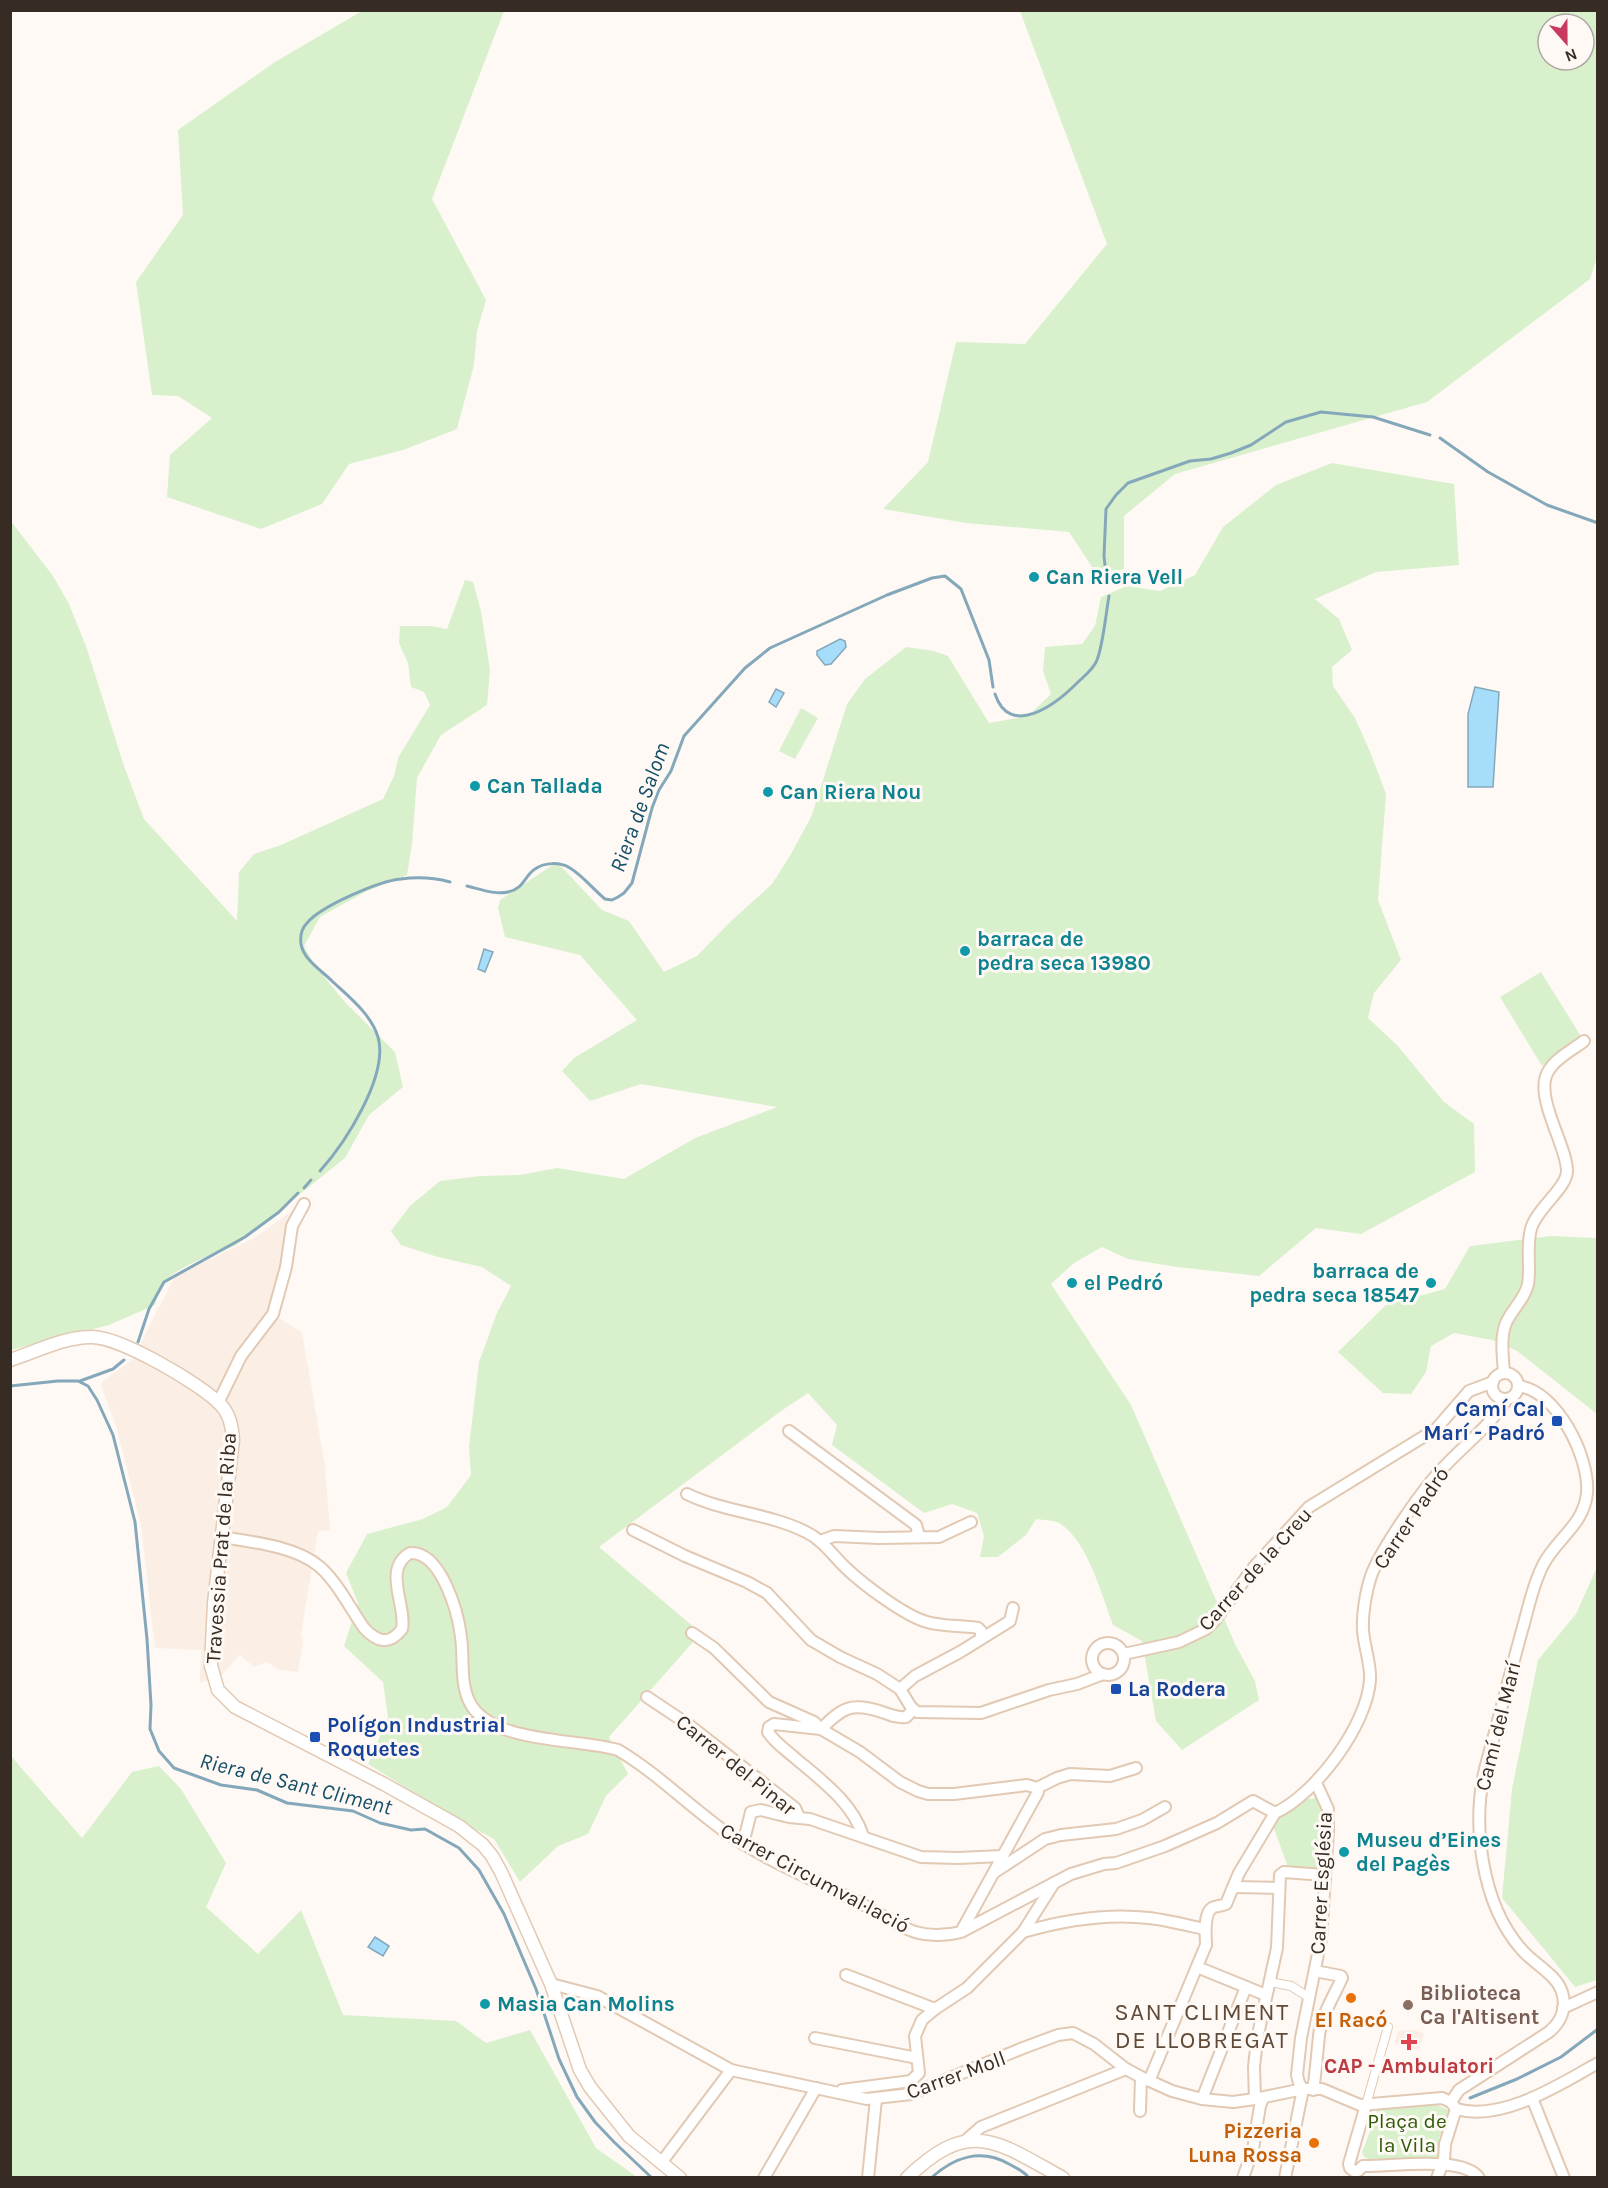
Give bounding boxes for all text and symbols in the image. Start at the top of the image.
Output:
north arrow [1536,12,1596,72]
text: N [1562,45,1580,66]
place label: Can Riera Vell [1046,565,1183,589]
marker: Can Riera Vell [1027,570,1041,584]
water label: Riera de Salom [604,739,675,876]
place label: Can Tallada [487,774,603,798]
marker: Can Tallada [468,779,482,793]
place label: Can Riera Nou [780,780,921,804]
marker: Can Riera Nou [761,785,775,799]
place label: barraca de pedra seca 13980 [977,927,1151,975]
marker: barraca de pedra seca 13980 [958,944,972,958]
place label: barraca de pedra seca 18547 [1249,1259,1420,1307]
place label: el Pedró [1084,1271,1163,1295]
marker: el Pedró [1065,1276,1079,1290]
marker: barraca de pedra seca 18547 [1424,1276,1438,1290]
place label: Camí Cal Marí - Padró [1423,1397,1545,1445]
marker: Camí Cal Marí - Padró [1550,1414,1564,1428]
street label: Travessia Prat de la Riba [201,1432,241,1664]
street label: Carrer Padró [1368,1463,1454,1573]
street label: Carrer de la Creu [1193,1502,1317,1636]
street label: Camí del Marí [1470,1658,1526,1793]
place label: La Rodera [1128,1677,1226,1701]
marker: La Rodera [1109,1682,1123,1696]
street label: Carrer del Pinar [671,1709,801,1821]
place label: Polígon Industrial Roquetes [327,1713,506,1762]
marker: Polígon Industrial Roquetes [308,1730,322,1744]
water label: Riera de Sant Climent [197,1748,395,1821]
street label: Carrer Església [1305,1811,1337,1955]
street label: Carrer Circumval·lació [716,1818,914,1938]
place label: Museu d’Eines del Pagès [1356,1828,1501,1876]
marker: Museu d’Eines del Pagès [1337,1845,1351,1859]
place label: Biblioteca Ca l'Altisent [1420,1981,1539,2029]
marker: El Racó [1344,1991,1358,2005]
place label: Masia Can Molins [497,1992,675,2016]
marker: Masia Can Molins [478,1997,492,2011]
district label: SANT CLIMENT DE LLOBREGAT [1114,1998,1290,2054]
marker: Biblioteca Ca l'Altisent [1401,1998,1415,2012]
place label: El Racó [1315,2008,1387,2032]
marker: CAP - Ambulatori [1400,2033,1418,2051]
street label: Carrer Moll [903,2046,1009,2104]
place label: CAP - Ambulatori [1324,2054,1494,2078]
park label: Plaça de la Vila [1367,2109,1447,2157]
place label: Pizzeria Luna Rossa [1188,2119,1302,2167]
marker: Pizzeria Luna Rossa [1307,2136,1321,2150]

